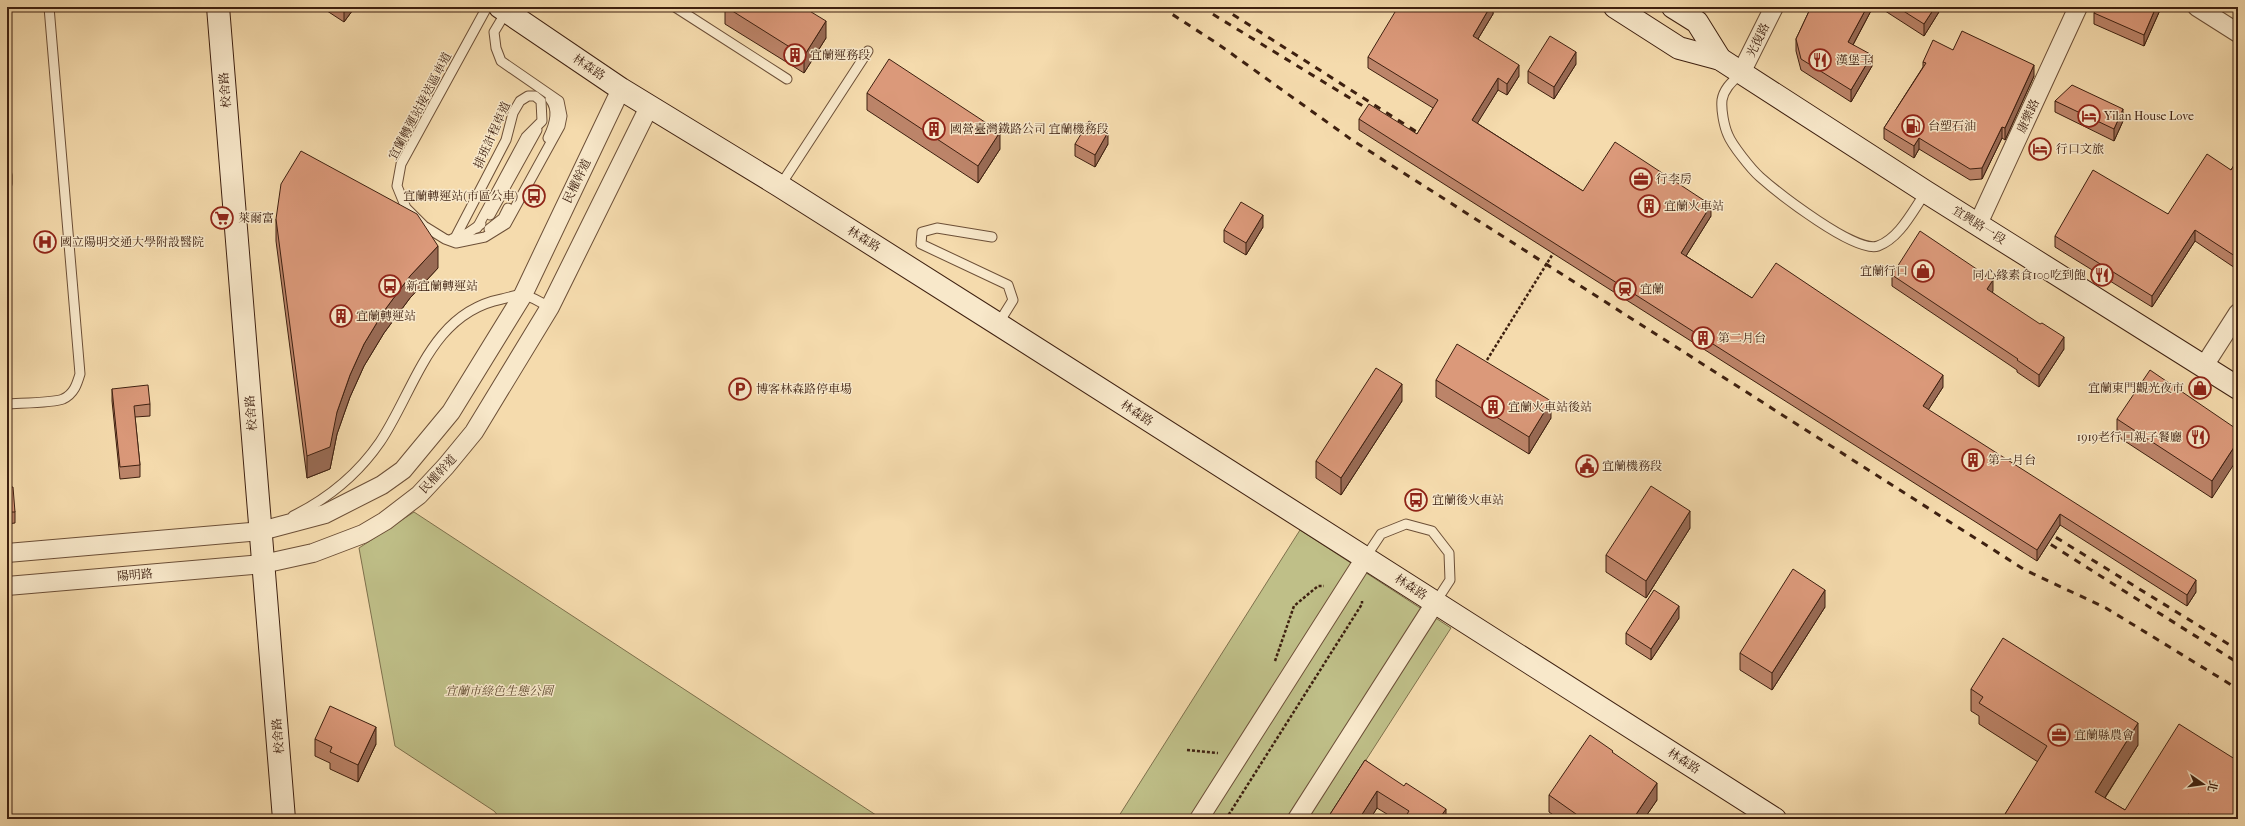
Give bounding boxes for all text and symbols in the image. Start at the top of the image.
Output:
street label: 光復路 [1744,21,1772,59]
building icon: 宜蘭運務段 [782,42,808,68]
restaurant icon: 漢堡王 [1807,47,1833,73]
place label: 宜蘭運務段 [810,48,870,62]
street label: 宜蘭轉運站接送區車道 [386,50,454,162]
street label: 林森路 [570,51,608,83]
place label: 漢堡王 [1836,53,1872,67]
street label: 校舍路 [216,71,234,109]
street label: 康樂路 [2014,97,2042,135]
street label: 排班計程車道 [471,99,513,171]
hotel icon: Yilan House Love [2076,103,2102,129]
place label: Yilan House Love [2103,109,2194,123]
fuel station icon: 台塑石油 [1900,113,1926,139]
building icon: 國營臺灣鐵路公司 宜蘭機務段 [921,116,947,142]
place label: 台塑石油 [1928,119,1976,133]
place label: 國營臺灣鐵路公司 宜蘭機務段 [950,122,1109,136]
hotel icon: 行口文旅 [2027,136,2053,162]
place label: 行口文旅 [2056,142,2104,156]
street label: 民權幹道 [560,156,594,206]
office icon: 行李房 [1628,166,1654,192]
place label: 行李房 [1656,172,1692,186]
bus stop icon: 宜蘭轉運站(市區公車) [521,183,547,209]
place label: 宜蘭轉運站(市區公車) [403,189,518,203]
building icon: 宜蘭火車站 [1636,193,1662,219]
place label: 宜蘭火車站 [1664,199,1724,213]
street label: 宜興路一段 [1950,203,2008,247]
supermarket icon: 萊爾富 [209,205,235,231]
place label: 萊爾富 [238,211,274,225]
street label: 林森路 [845,224,883,254]
hospital icon: 國立陽明交通大學附設醫院 [32,229,58,255]
place label: 國立陽明交通大學附設醫院 [60,235,204,249]
shop icon: 宜蘭行口 [1910,258,1936,284]
restaurant icon: 同心緣素食100吃到飽 [2089,262,2115,288]
place label: 宜蘭行口 [1860,264,1908,278]
place label: 同心緣素食100吃到飽 [1973,268,2086,282]
bus stop icon: 新宜蘭轉運站 [377,273,403,299]
station icon: 宜蘭 [1612,276,1638,302]
place label: 新宜蘭轉運站 [406,279,478,293]
place label: 宜蘭 [1640,282,1664,296]
building icon: 宜蘭轉運站 [328,303,354,329]
place label: 宜蘭轉運站 [356,309,416,323]
building icon: 第二月台 [1690,325,1716,351]
place label: 第二月台 [1718,331,1766,345]
shop icon: 宜蘭東門觀光夜市 [2187,375,2213,401]
parking icon: 博客林森路停車場 [727,376,753,402]
place label: 宜蘭東門觀光夜市 [2088,381,2184,395]
place label: 博客林森路停車場 [756,382,852,396]
street label: 校舍路 [242,394,260,432]
building icon: 宜蘭火車站後站 [1480,394,1506,420]
street label: 林森路 [1118,397,1156,429]
place label: 宜蘭火車站後站 [1508,400,1592,414]
restaurant icon: 1919老行口親子餐廳 [2185,424,2211,450]
place label: 1919老行口親子餐廳 [2077,430,2182,444]
building icon: 第一月台 [1960,447,1986,473]
street label: 民權幹道 [417,452,459,496]
public building icon: 宜蘭機務段 [1574,453,1600,479]
place label: 第一月台 [1988,453,2036,467]
place label: 宜蘭機務段 [1602,459,1662,473]
bus stop icon: 宜蘭後火車站 [1403,487,1429,513]
place label: 宜蘭後火車站 [1432,493,1504,507]
street label: 陽明路 [116,566,154,584]
street label: 林森路 [1392,571,1430,603]
park label: 宜蘭市綠色生態公園 [445,684,555,698]
street label: 校舍路 [269,717,287,755]
office icon: 宜蘭縣農會 [2046,722,2072,748]
place label: 宜蘭縣農會 [2074,728,2134,742]
street label: 林森路 [1665,745,1703,777]
north arrow [2183,764,2223,804]
text: 北 [2205,779,2220,793]

